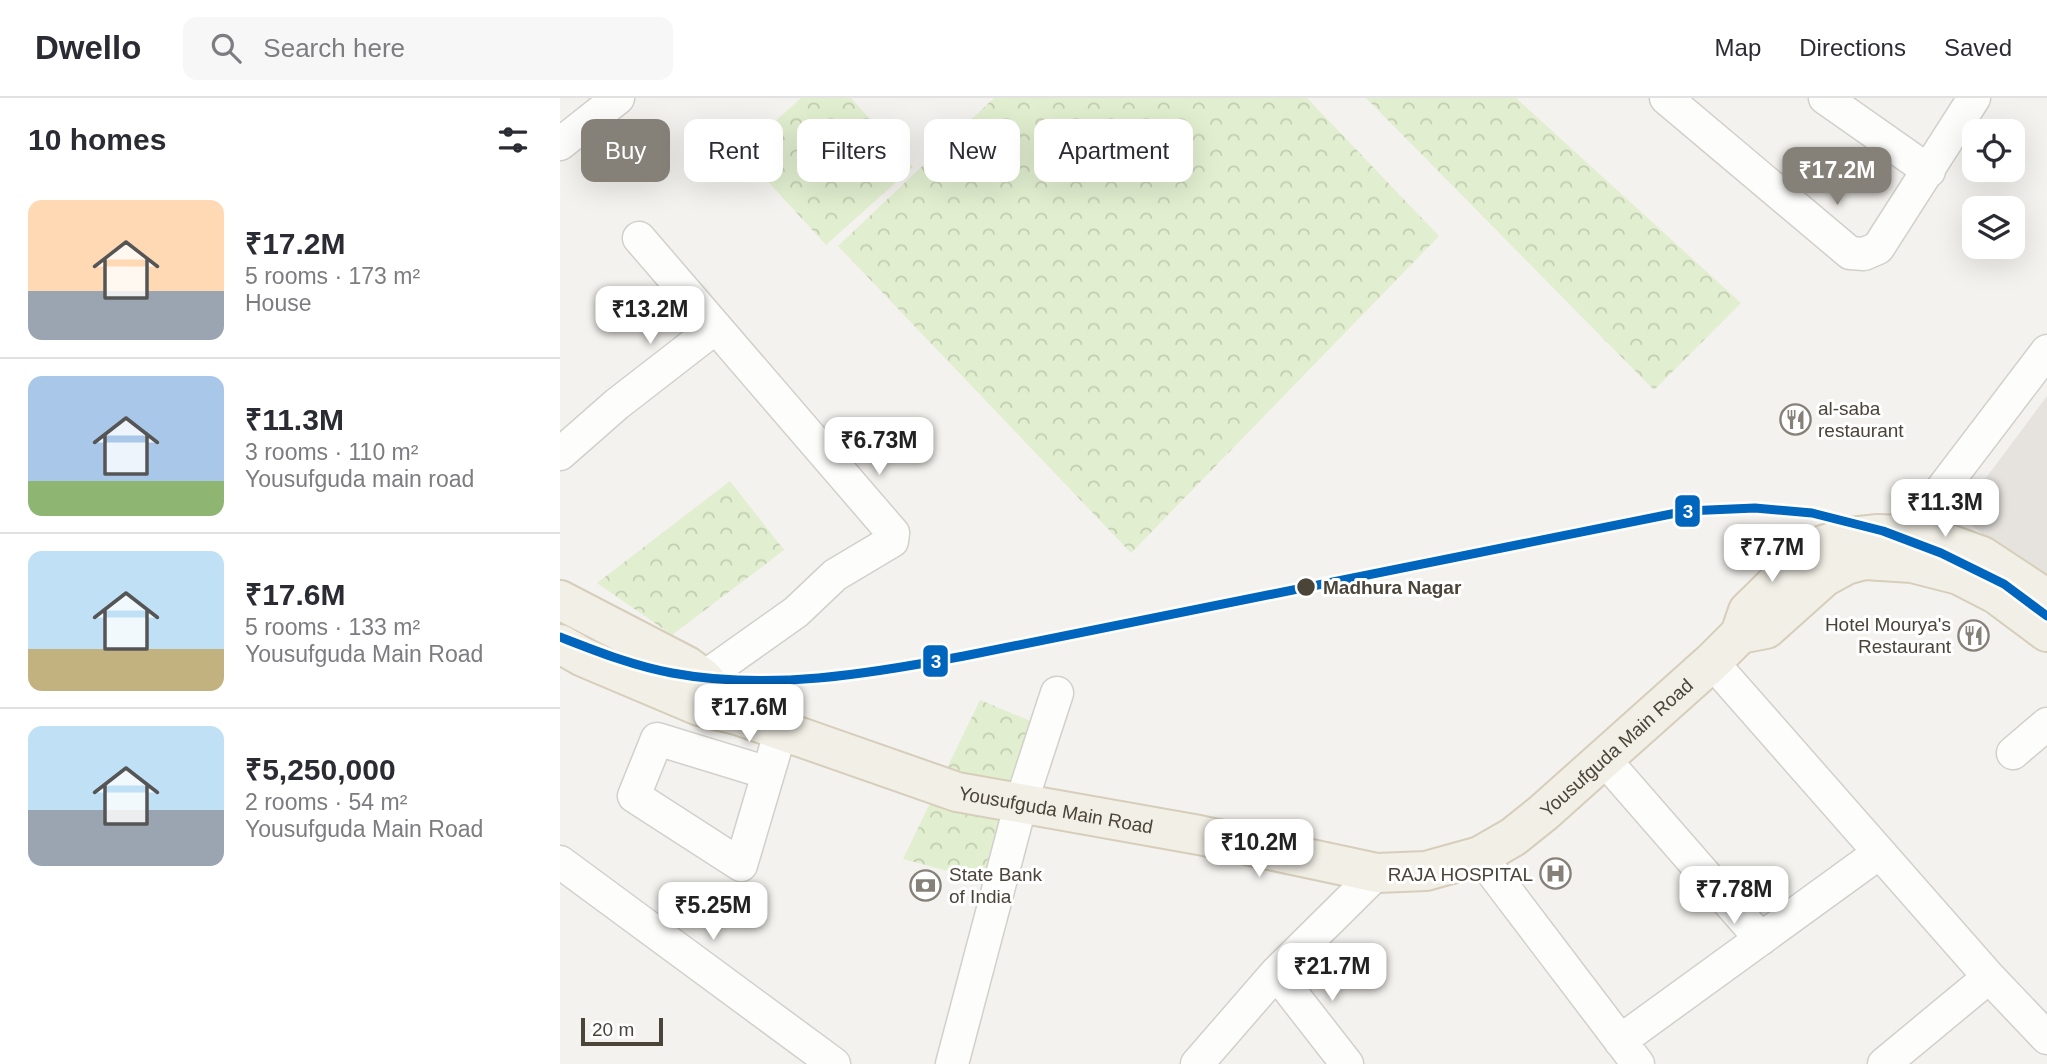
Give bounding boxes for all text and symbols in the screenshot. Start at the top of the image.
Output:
search box [183,17,673,80]
text: Dwello [35,29,141,66]
icon: search [207,29,245,67]
text: Search here [263,33,405,63]
text: Map [1715,34,1761,61]
text: Directions [1799,34,1906,61]
text: Saved [1944,34,2012,61]
chip: Buy [581,119,670,182]
chip: Rent [684,119,783,182]
chip: Filters [797,119,910,182]
chip: New [924,119,1020,182]
chip: Apartment [1034,119,1193,182]
map controls [1962,119,2025,259]
button: locate [1962,119,2025,182]
icon: filters [494,121,532,159]
text: 10 homes [28,123,166,156]
pin: ₹17.2M [1780,148,1894,207]
text: ₹17.2M [1798,157,1876,183]
button: layers [1962,196,2025,259]
text: ₹17.2M [245,227,346,260]
icon: home [84,228,168,312]
text: 5 rooms · 173 m² [245,263,420,289]
pin: ₹13.2M [593,286,707,346]
text: House [245,290,311,316]
text: ₹13.2M [611,296,689,322]
place label: al-saba restaurant [1818,398,1904,441]
restaurant icon: al-saba restaurant [1778,402,1812,436]
text: ₹11.3M [245,403,344,436]
icon: home [84,404,168,488]
pin: ₹6.73M [822,418,936,477]
text: ₹6.73M [840,427,918,453]
text: 3 rooms · 110 m² [245,439,418,465]
text: Yousufguda main road [245,466,474,492]
pin: ₹11.3M [1888,480,2002,539]
text: ₹11.3M [1907,489,1983,515]
line badge: 3 [1674,494,1701,528]
text: 3 [1683,501,1693,522]
pin: ₹7.7M [1723,524,1821,584]
text: ₹7.7M [1740,534,1804,560]
marker: Madhura Nagar [1295,576,1317,598]
place label: Madhura Nagar [1323,577,1462,598]
text: ₹17.6M [245,578,346,611]
icon: home [84,579,168,663]
text: 5 rooms · 133 m² [245,614,420,640]
place label: Hotel Mourya's Restaurant [1825,614,1952,657]
restaurant icon: Hotel Mourya's Restaurant [1957,618,1991,652]
text: Yousufguda Main Road [245,641,483,667]
line badge: 3 [922,644,949,678]
text: 3 [931,651,941,672]
street label: Yousufguda Main Road [1536,674,1697,821]
pin: ₹17.6M [692,684,806,744]
text: ₹17.6M [710,694,788,720]
text: ₹5,250,000 [245,753,396,786]
icon: home [84,754,168,838]
street label: Yousufguda Main Road [957,782,1155,837]
text: 2 rooms · 54 m² [245,789,407,815]
text: Yousufguda Main Road [245,816,483,842]
pin: ₹10.2M [1202,820,1316,879]
text: ₹10.2M [1220,829,1298,855]
hospital icon: RAJA HOSPITAL [1539,857,1573,891]
place label: State Bank of India [949,864,1042,907]
place label: RAJA HOSPITAL [1388,864,1533,885]
pin: ₹7.78M [1677,866,1791,926]
bank icon: State Bank of India [909,868,943,902]
text: ₹7.78M [1695,876,1773,902]
pin: ₹5.25M [656,882,770,942]
text: ₹5.25M [674,892,752,918]
pin: ₹21.7M [1275,944,1389,1003]
text: ₹21.7M [1293,953,1371,979]
scale bar [581,1015,663,1047]
text: 20 m [592,1019,634,1040]

